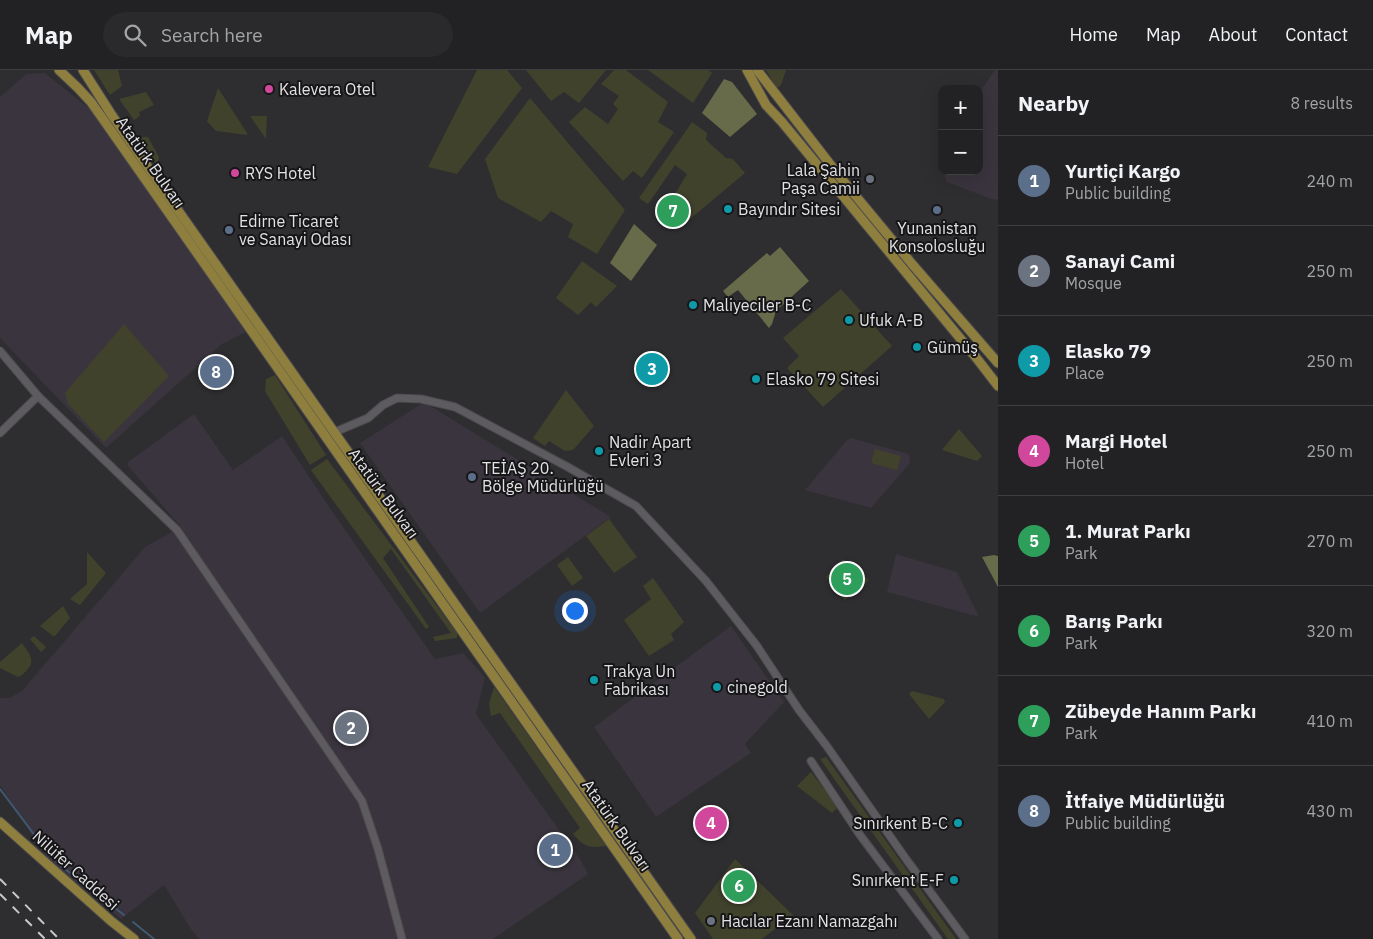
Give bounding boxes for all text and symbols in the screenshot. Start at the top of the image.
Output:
search box [103,12,453,57]
text: Map [25,19,73,51]
icon: search [121,21,149,49]
text: Search here [161,23,263,47]
text: Home [1070,23,1118,46]
text: Map [1146,23,1181,46]
text: About [1209,23,1257,46]
text: Contact [1285,23,1348,46]
place label: Kalevera Otel [279,79,375,99]
marker: Kalevera Otel [263,83,275,95]
map controls [938,85,983,175]
button: + [938,85,983,130]
text: Nearby [1018,89,1089,117]
text: 8 results [1290,93,1353,113]
street label: Atatürk Bulvarı [112,112,190,212]
button: − [938,130,983,175]
text: Yurtiçi Kargo [1065,159,1180,183]
place label: Lala Şahin Paşa Camii [781,160,860,198]
place label: RYS Hotel [245,163,316,183]
marker: RYS Hotel [229,167,241,179]
text: 1 [1029,171,1039,191]
text: 240 m [1306,171,1353,191]
marker: Lala Şahin Paşa Camii [864,173,876,185]
text: Public building [1065,183,1171,203]
pin: 7 [657,192,689,230]
place label: Bayındır Sitesi [738,199,840,219]
marker: Bayındır Sitesi [722,203,734,215]
marker: Yunanistan Konsolosluğu [931,204,943,216]
place label: Edirne Ticaret ve Sanayi Odası [239,211,351,249]
place label: Yunanistan Konsolosluğu [889,218,985,256]
marker: Edirne Ticaret ve Sanayi Odası [223,224,235,236]
text: Sanayi Cami [1065,249,1175,273]
text: 2 [1029,261,1039,281]
text: 250 m [1306,261,1353,281]
text: Mosque [1065,273,1122,293]
place label: Maliyeciler B-C [703,295,811,315]
marker: Maliyeciler B-C [687,299,699,311]
place label: Ufuk A-B [859,310,923,330]
marker: Ufuk A-B [843,314,855,326]
place label: Gümüş [927,337,978,357]
text: Elasko 79 [1065,339,1151,363]
marker: Gümüş [911,341,923,353]
pin: 3 [636,350,668,388]
text: 3 [1029,351,1039,371]
text: 250 m [1306,351,1353,371]
pin: 8 [200,353,232,391]
text: Place [1065,363,1104,383]
place label: Elasko 79 Sitesi [766,369,879,389]
marker: Elasko 79 Sitesi [750,373,762,385]
text: Margi Hotel [1065,429,1167,453]
place label: Nadir Apart Evleri 3 [609,432,691,470]
text: 4 [1029,441,1039,461]
text: 250 m [1306,441,1353,461]
street label: Atatürk Bulvarı [344,444,424,542]
marker: Nadir Apart Evleri 3 [593,445,605,457]
text: Hotel [1065,453,1104,473]
place label: TEİAŞ 20. Bölge Müdürlüğü [482,458,604,496]
marker: TEİAŞ 20. Bölge Müdürlüğü [466,471,478,483]
text: 1. Murat Parkı [1065,519,1191,543]
text: 5 [1029,531,1039,551]
text: 270 m [1306,531,1353,551]
text: Park [1065,543,1097,563]
pin: 5 [831,560,863,598]
your location [562,598,588,624]
text: Barış Parkı [1065,609,1163,633]
text: 6 [1029,621,1039,641]
text: 320 m [1306,621,1353,641]
text: Park [1065,633,1097,653]
place label: Trakya Un Fabrikası [604,661,675,699]
marker: Trakya Un Fabrikası [588,674,600,686]
place label: cinegold [727,677,788,697]
marker: cinegold [711,681,723,693]
text: Zübeyde Hanım Parkı [1065,699,1256,723]
pin: 2 [335,709,367,747]
text: 7 [1029,711,1039,731]
text: 410 m [1306,711,1353,731]
text: Park [1065,723,1097,743]
street label: Atatürk Bulvarı [578,775,656,875]
text: İtfaiye Müdürlüğü [1065,789,1225,813]
text: 8 [1029,801,1039,821]
text: 430 m [1306,801,1353,821]
pin: 4 [695,804,727,842]
place label: Sınırkent B-C [853,813,948,833]
text: Public building [1065,813,1171,833]
marker: Sınırkent B-C [952,817,964,829]
street label: Nilüfer Caddesi [28,826,124,914]
pin: 1 [539,831,571,869]
pin: 6 [723,867,755,905]
place label: Sınırkent E-F [852,870,944,890]
marker: Sınırkent E-F [948,874,960,886]
place label: Hacılar Ezanı Namazgahı [721,911,897,931]
marker: Hacılar Ezanı Namazgahı [705,915,717,927]

